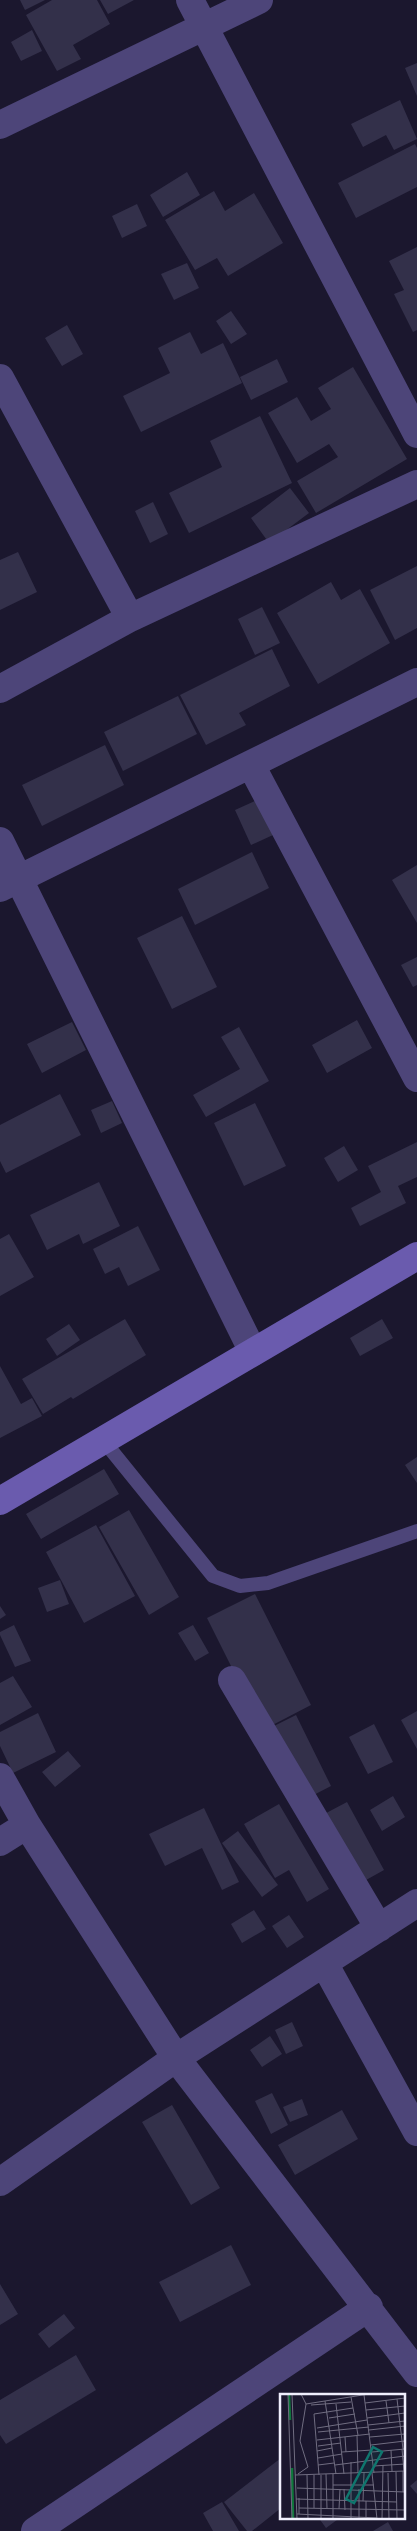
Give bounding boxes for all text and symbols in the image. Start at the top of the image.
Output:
inset map [280,2394,404,2518]

